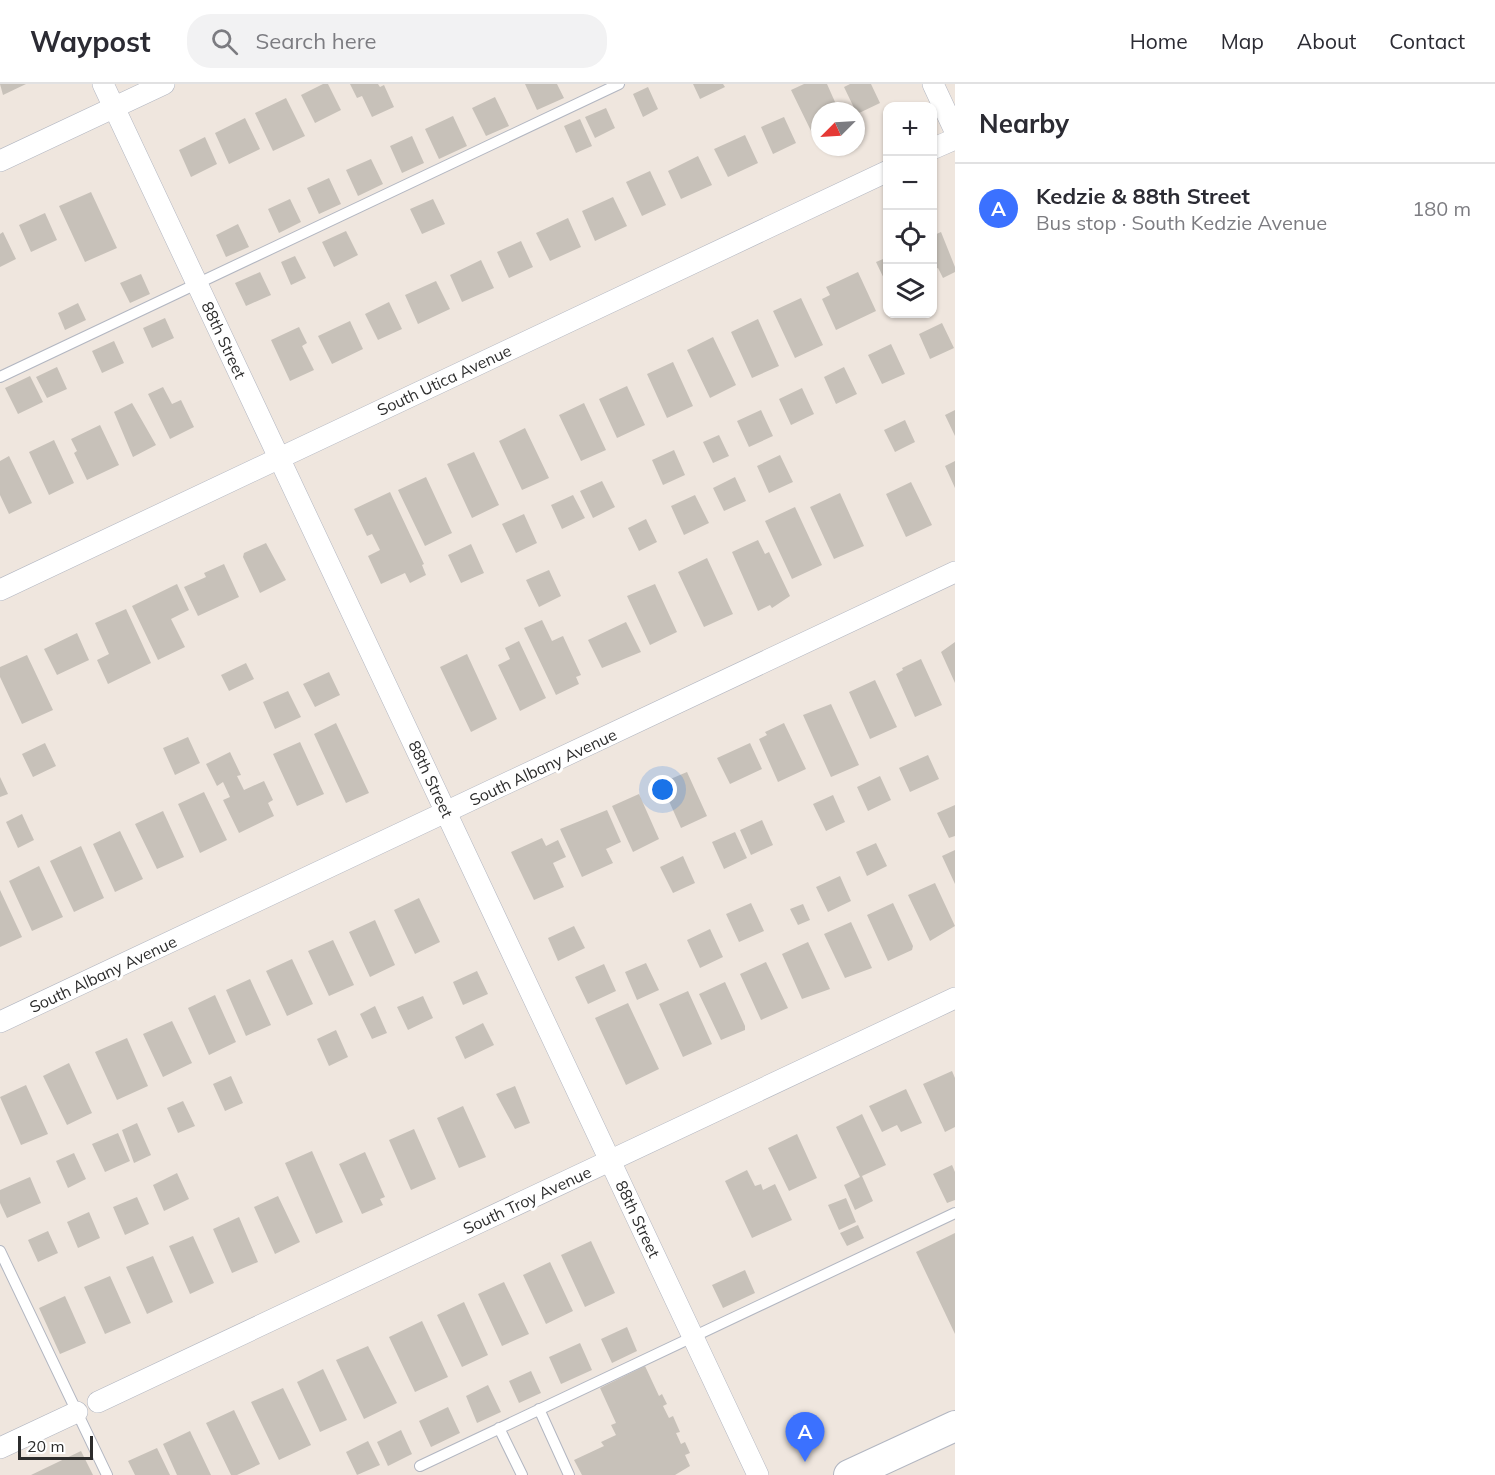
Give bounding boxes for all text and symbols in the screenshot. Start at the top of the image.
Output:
search box [187,14,607,68]
text: Waypost [30,24,151,59]
icon: search [208,25,241,58]
text: Search here [256,27,377,55]
text: Home [1130,28,1188,54]
text: Map [1221,28,1264,54]
text: About [1297,28,1356,54]
text: Contact [1389,28,1465,54]
north arrow [811,102,865,156]
map controls [883,102,937,318]
button: + [883,102,937,156]
text: Nearby [979,107,1069,140]
button: − [883,156,937,210]
text: Kedzie & 88th Street [1036,182,1250,210]
text: A [991,196,1006,221]
text: 180 m [1412,196,1471,221]
button: locate [883,210,937,264]
text: Bus stop · South Kedzie Avenue [1036,210,1327,235]
button: layers [883,264,937,318]
street label: 88th Street [197,298,251,382]
street label: South Utica Avenue [374,340,514,420]
street label: South Albany Avenue [466,724,620,810]
street label: 88th Street [404,737,458,821]
your location [648,775,677,804]
street label: South Albany Avenue [26,931,180,1017]
street label: South Troy Avenue [460,1162,594,1238]
street label: 88th Street [611,1177,665,1261]
pin: A [786,1412,824,1462]
scale bar [18,1433,93,1460]
text: 20 m [27,1436,64,1456]

